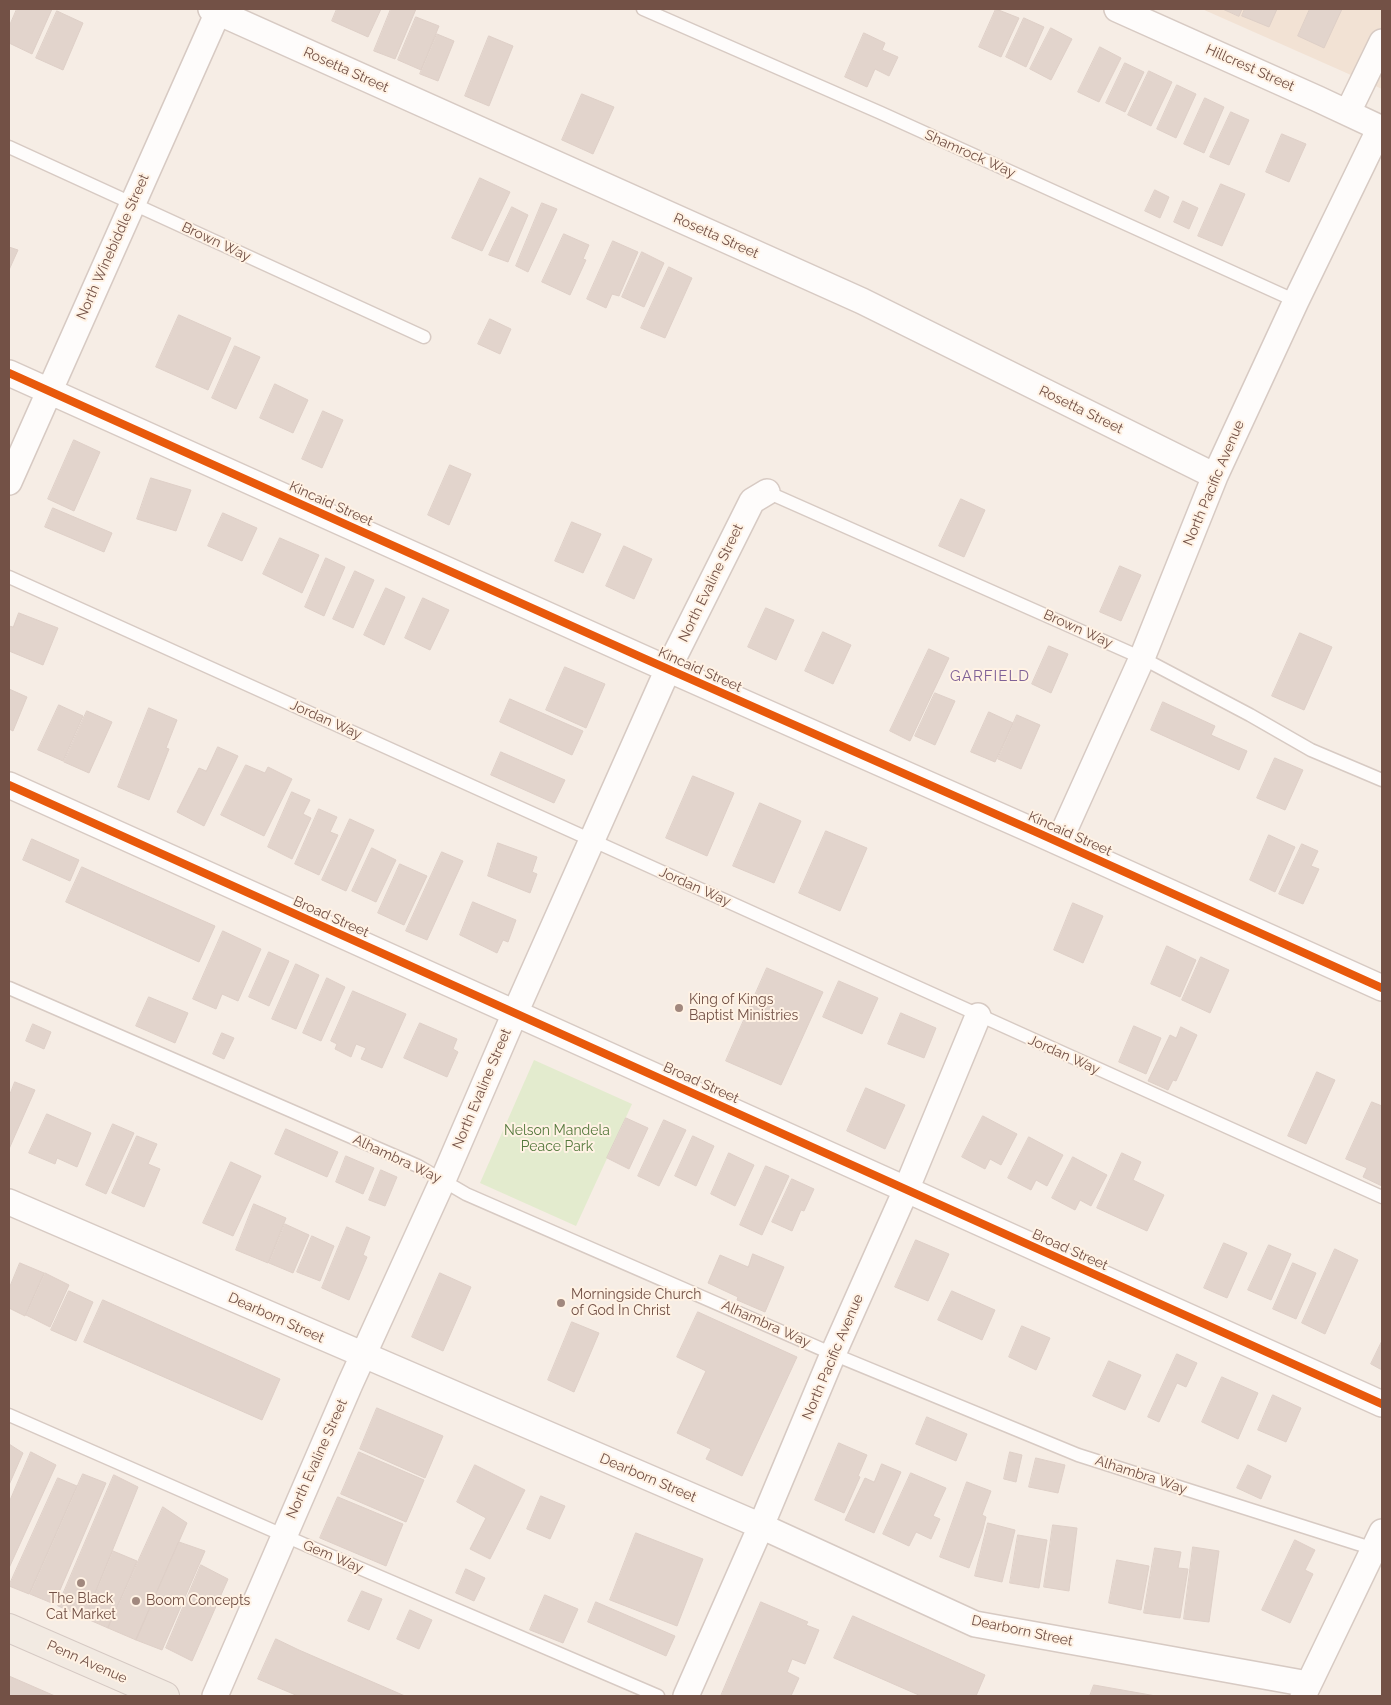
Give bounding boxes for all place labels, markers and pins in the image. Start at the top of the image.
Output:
place label: King of Kings Baptist Ministries [689,992,798,1024]
marker: King of Kings Baptist Ministries [673,1002,685,1014]
place label: Morningside Church of God In Christ [571,1287,701,1320]
marker: Morningside Church of God In Christ [555,1297,567,1309]
marker: The Black Cat Market [75,1577,87,1589]
place label: The Black Cat Market [46,1591,116,1624]
place label: Boom Concepts [146,1593,250,1609]
marker: Boom Concepts [130,1595,142,1607]

